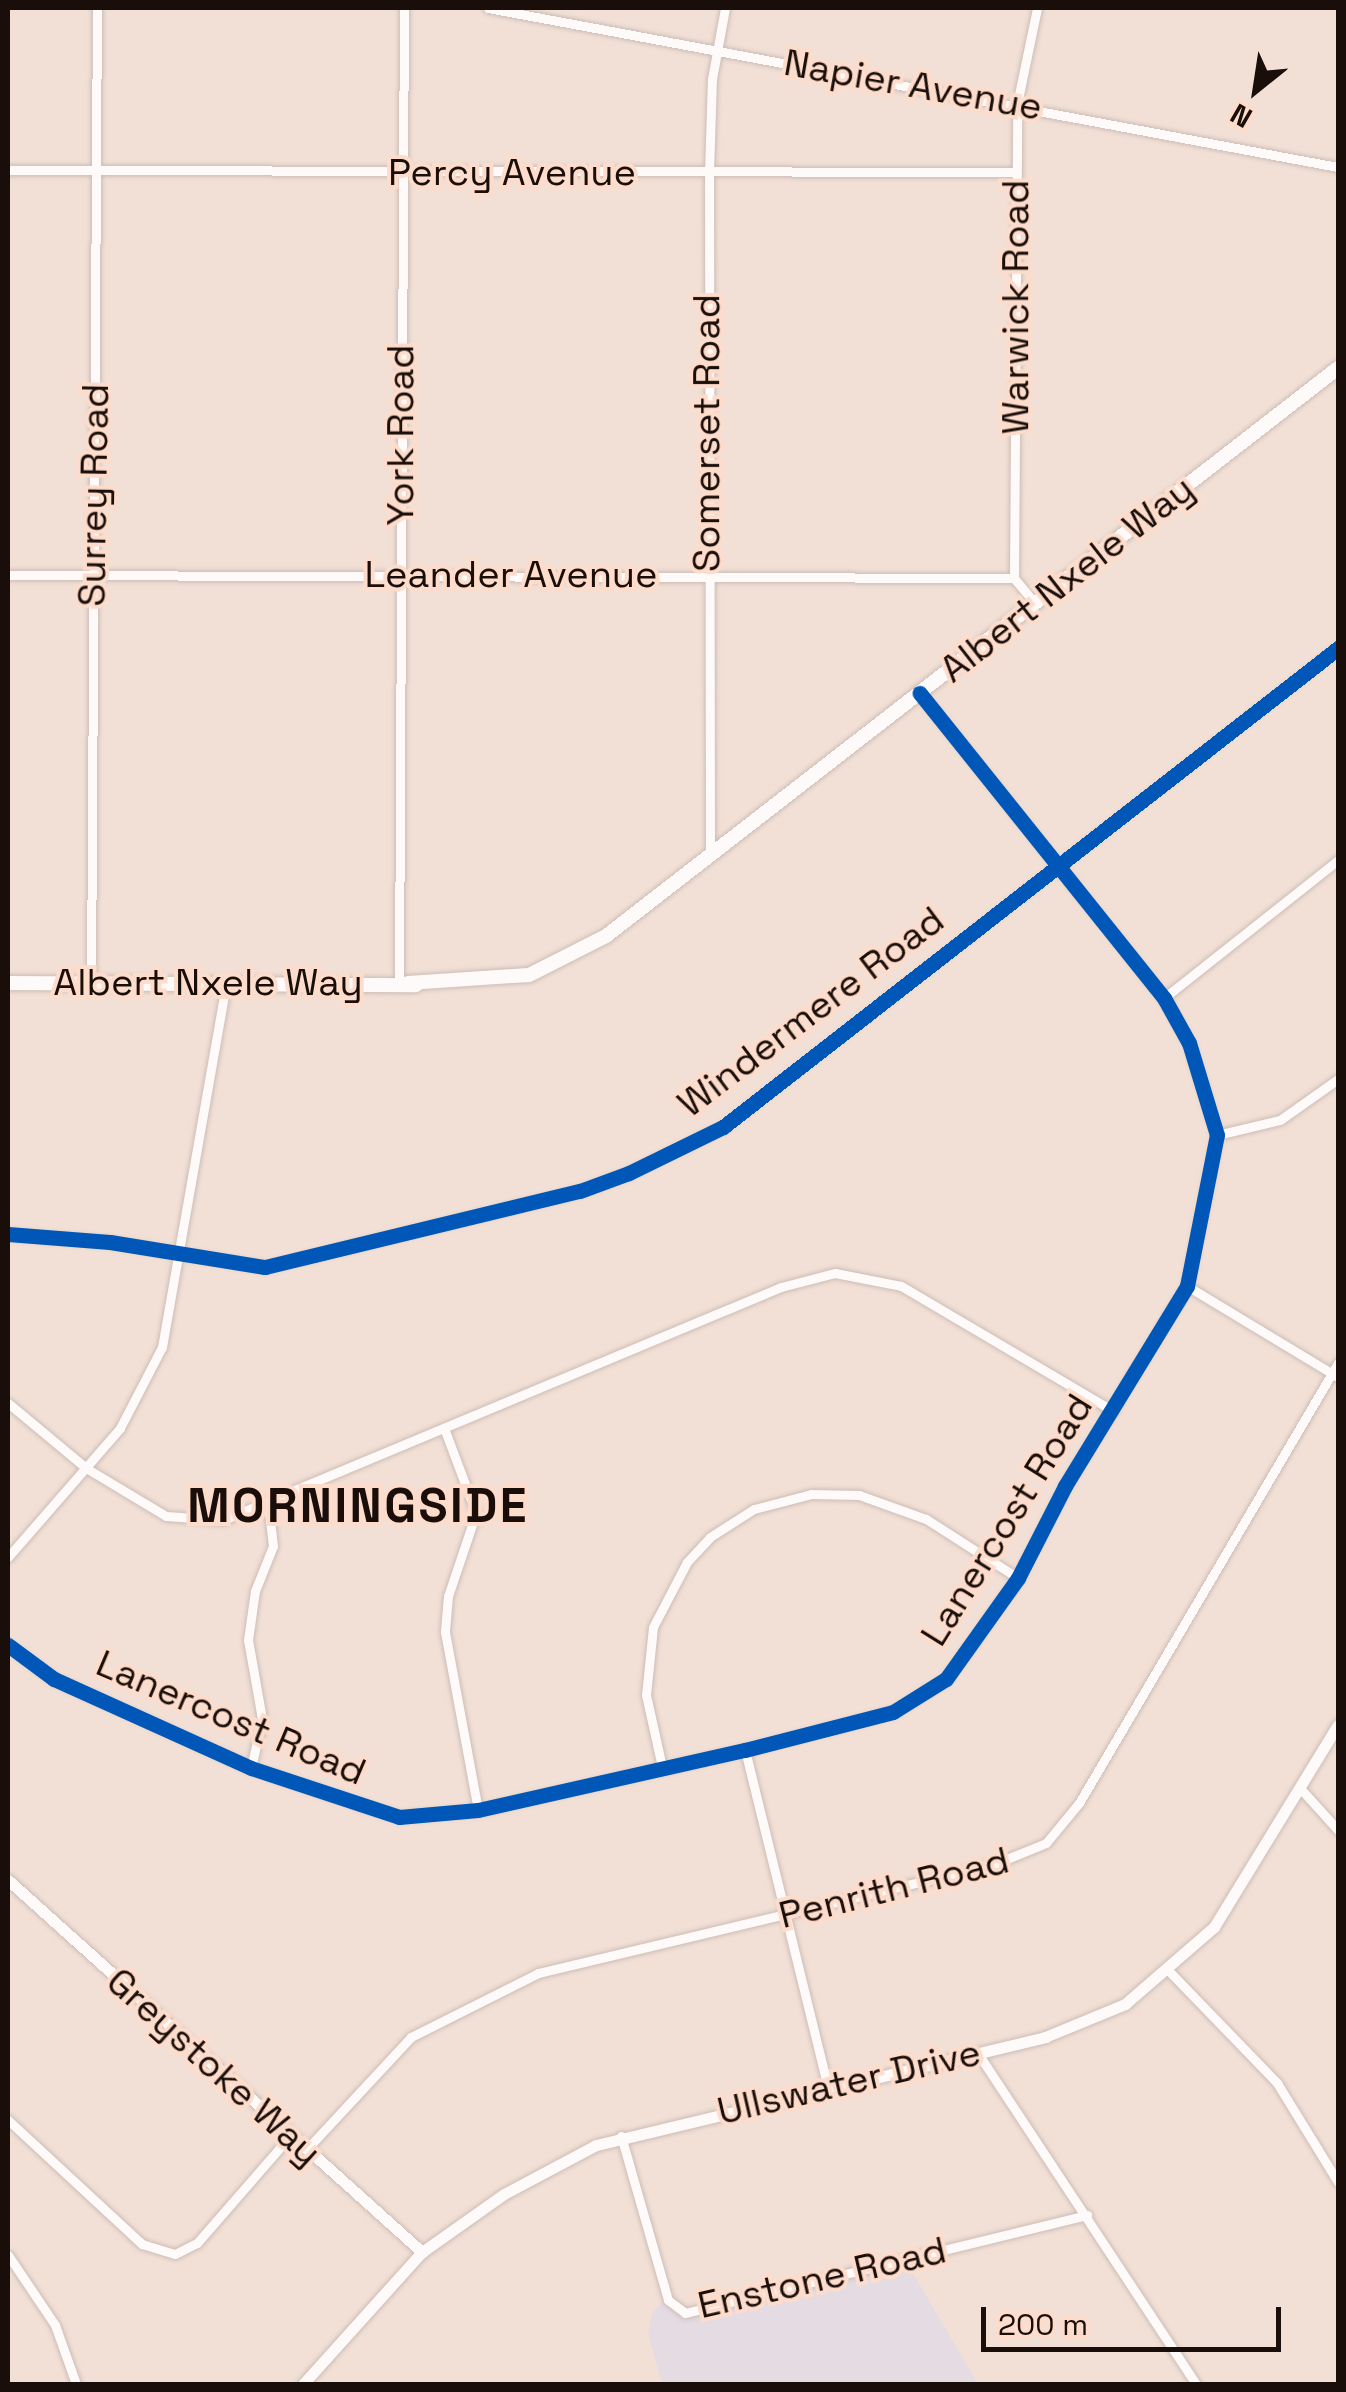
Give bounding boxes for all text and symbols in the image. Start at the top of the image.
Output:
street label: Napier Avenue [780,40,1046,130]
north arrow [1206,40,1306,140]
text: N [1224,96,1258,136]
street label: Percy Avenue [388,150,636,196]
street label: Warwick Road [993,180,1039,434]
street label: Somerset Road [684,294,730,572]
street label: York Road [378,344,424,526]
street label: Surrey Road [69,383,119,607]
street label: Albert Nxele Way [931,466,1203,692]
street label: Leander Avenue [364,552,658,598]
street label: Windermere Road [669,897,953,1127]
street label: Albert Nxele Way [53,960,363,1006]
street label: Lanercost Road [911,1386,1103,1654]
district label: MORNINGSIDE [187,1477,529,1535]
street label: Lanercost Road [89,1641,373,1795]
street label: Penrith Road [774,1837,1014,1939]
street label: Greystoke Way [97,1959,331,2175]
street label: Ullswater Drive [713,2030,985,2134]
street label: Enstone Road [693,2227,951,2329]
scale bar [986,2287,1286,2349]
text: 200 m [998,2305,1088,2344]

